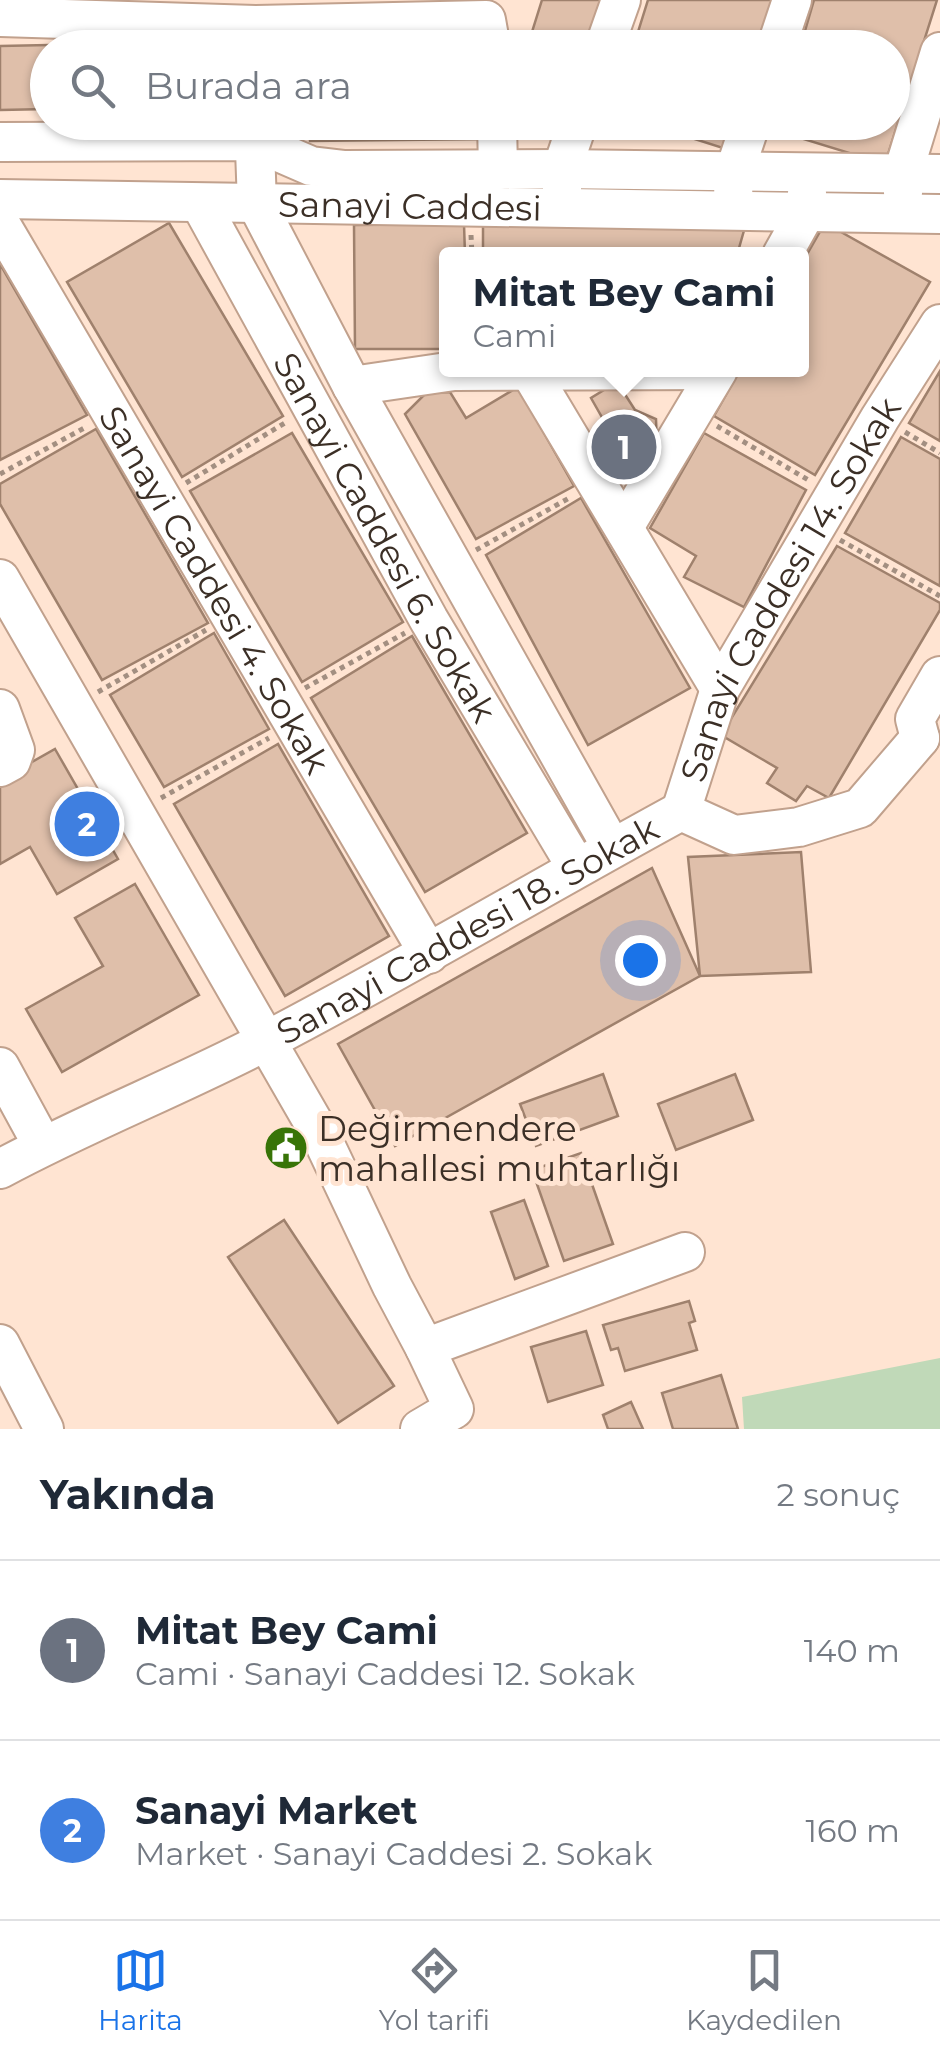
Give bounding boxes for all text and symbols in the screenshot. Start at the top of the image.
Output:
search box [30,30,910,140]
icon: search [65,58,120,113]
text: Burada ara [145,62,352,109]
street label: Sanayi Caddesi [278,182,542,229]
popup [439,247,809,377]
text: Mitat Bey Cami [473,269,775,316]
text: Cami [473,316,556,355]
street label: Sanayi Caddesi 6. Sokak [265,345,506,730]
street label: Sanayi Caddesi 14. Sokak [670,389,909,787]
street label: Sanayi Caddesi 4. Sokak [91,398,340,781]
pin: 1 [592,410,656,484]
pin: 2 [54,786,120,862]
street label: Sanayi Caddesi 18. Sokak [269,806,666,1053]
your location [615,935,666,986]
place label: Değirmendere mahallesi muhtarlığı [318,1107,680,1190]
public building icon: Değirmendere mahallesi muhtarlığı [263,1125,309,1171]
text: Yakında [40,1468,216,1520]
text: 2 sonuç [777,1475,900,1514]
text: Mitat Bey Cami [135,1607,438,1654]
text: 1 [66,1631,79,1670]
text: 140 m [804,1631,900,1670]
text: Cami · Sanayi Caddesi 12. Sokak [135,1654,635,1693]
text: Sanayi Market [135,1787,417,1834]
text: 2 [63,1811,82,1850]
text: 160 m [805,1811,900,1850]
text: Market · Sanayi Caddesi 2. Sokak [135,1834,652,1873]
tab: Harita [98,1943,183,2037]
tab: Yol tarifi [379,1943,490,2037]
tab: Kaydedilen [686,1943,842,2037]

